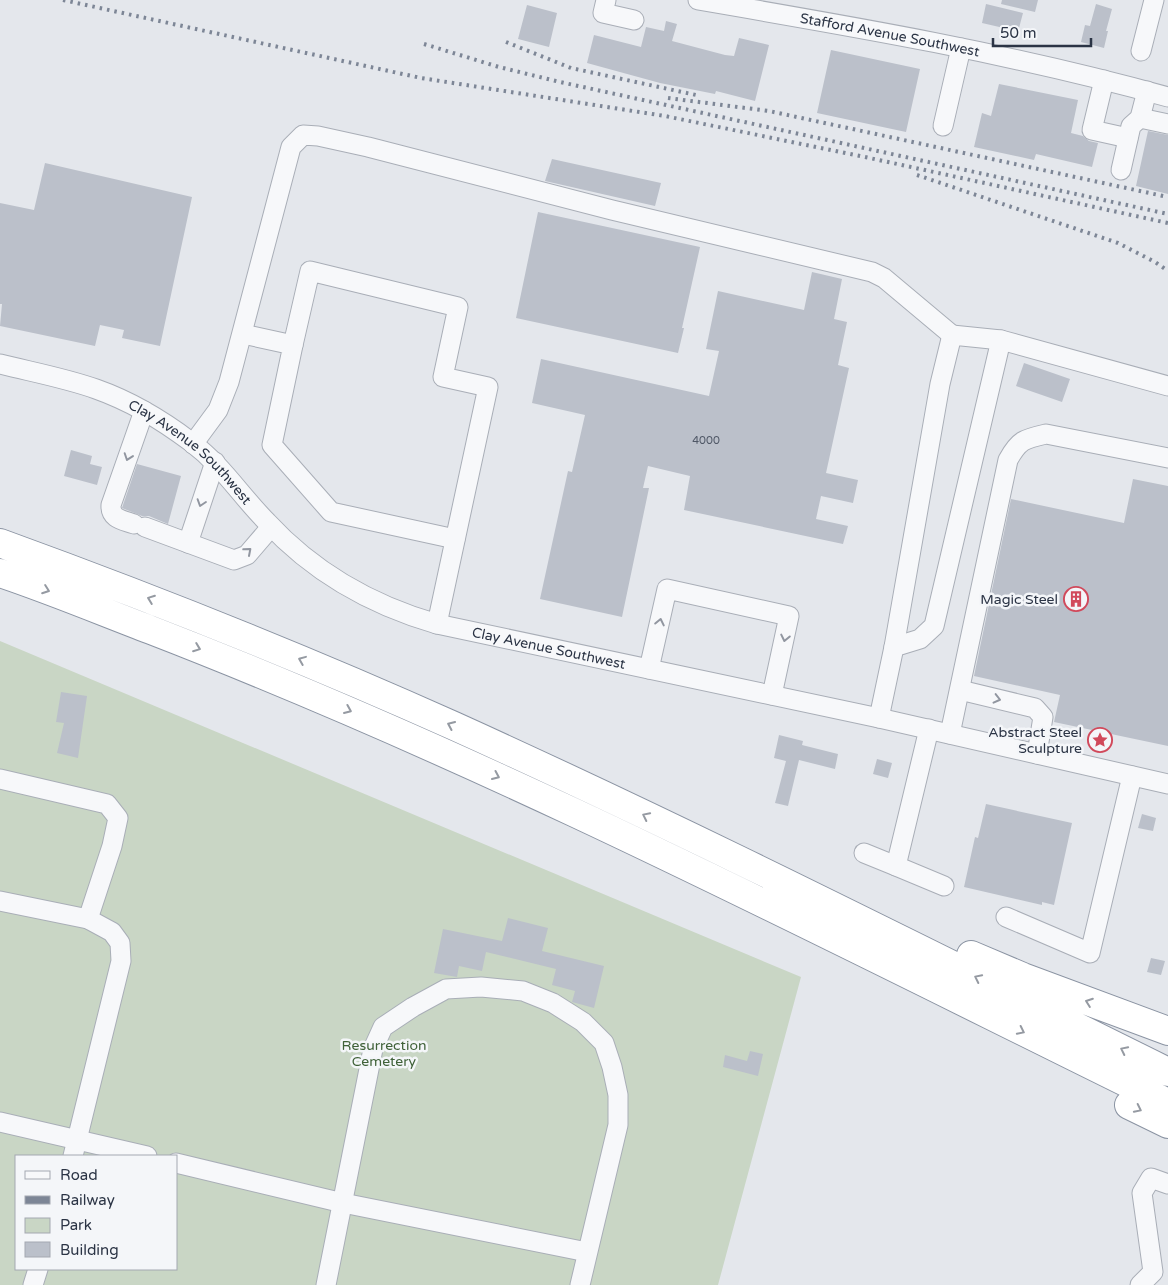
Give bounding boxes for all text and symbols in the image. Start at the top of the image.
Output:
street label: Stafford Avenue Southwest [799,9,982,60]
scale bar [993,15,1090,47]
text: 50 m [1000,24,1037,42]
street label: Clay Avenue Southwest [126,396,256,508]
house number: 4000 [692,434,720,447]
one-way arrow [124,452,134,460]
one-way arrow [197,498,207,506]
one-way arrow [243,548,252,557]
one-way arrow [41,583,50,594]
building icon: Magic Steel [1063,586,1089,612]
place label: Magic Steel [980,591,1058,608]
one-way arrow [147,595,156,605]
one-way arrow [654,617,665,626]
street label: Clay Avenue Southwest [470,623,628,672]
one-way arrow [780,633,790,642]
one-way arrow [193,642,201,652]
one-way arrow [298,656,307,666]
one-way arrow [993,693,1002,704]
one-way arrow [343,703,352,714]
one-way arrow [447,720,456,731]
place label: Abstract Steel Sculpture [988,724,1082,757]
place icon: Abstract Steel Sculpture [1087,727,1113,753]
one-way arrow [491,769,500,780]
one-way arrow [642,811,651,822]
one-way arrow [975,975,984,985]
one-way arrow [1086,998,1094,1008]
one-way arrow [1016,1025,1025,1035]
park label: Resurrection Cemetery [342,1037,426,1070]
one-way arrow [1120,1046,1129,1056]
one-way arrow [1133,1103,1142,1113]
legend [15,1155,178,1270]
text: Road [60,1166,98,1184]
text: Railway [60,1191,115,1209]
text: Park [60,1216,92,1234]
text: Building [60,1241,119,1259]

